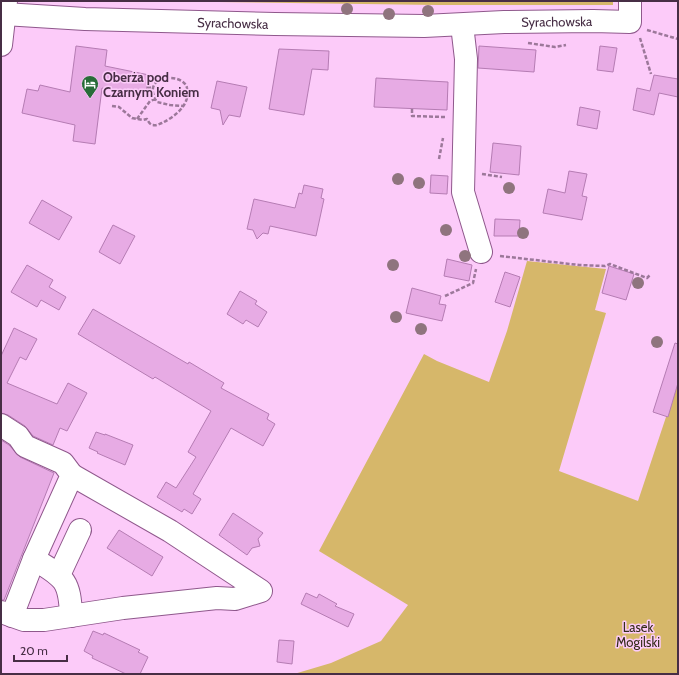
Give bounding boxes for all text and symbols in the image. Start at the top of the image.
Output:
street label: Syrachowska [521,13,593,30]
street label: Syrachowska [197,14,269,32]
place label: Oberża pod Czarnym Koniem [103,69,199,100]
hotel icon: Oberża pod Czarnym Koniem [80,74,100,99]
park label: Lasek Mogilski [616,619,660,650]
scale bar [14,637,67,663]
text: 20 m [20,643,48,658]

